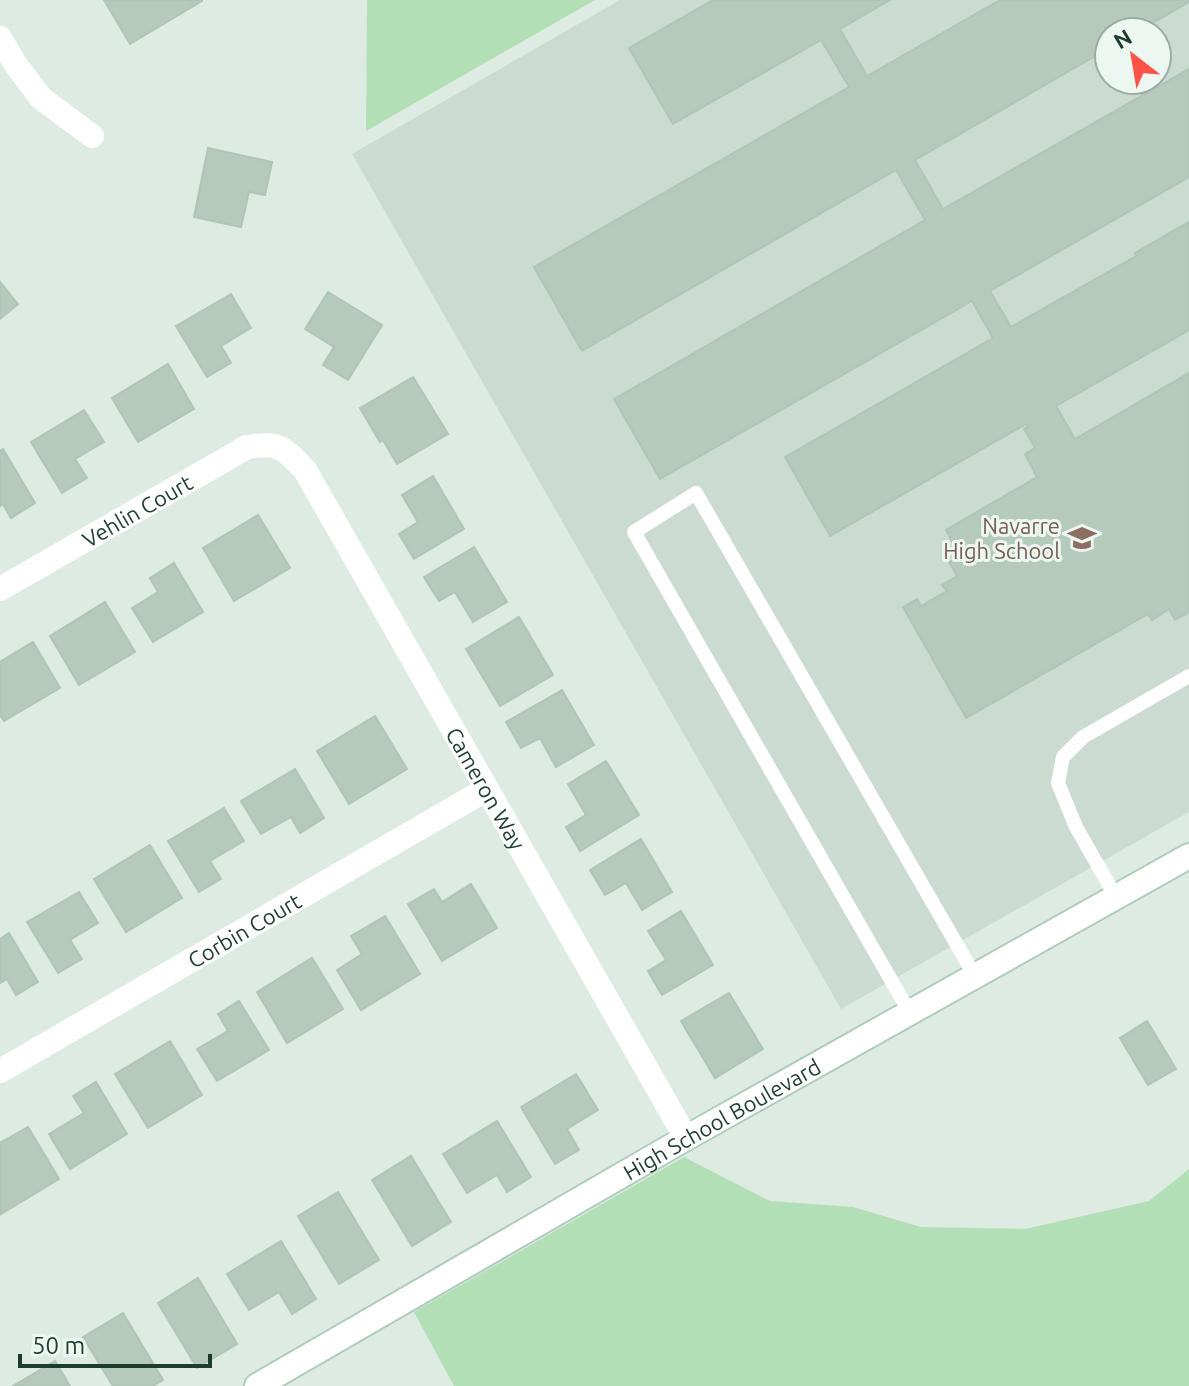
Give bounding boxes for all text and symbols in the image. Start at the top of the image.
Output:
north arrow [1093,16,1173,96]
text: N [1109,23,1136,53]
street label: Vehlin Court [78,469,197,552]
place label: Navarre High School [943,513,1060,563]
school or university icon: Navarre High School [1067,523,1097,553]
street label: Cameron Way [442,723,531,854]
street label: Corbin Court [183,887,305,972]
street label: High School Boulevard [618,1053,824,1184]
scale bar [20,1318,210,1368]
text: 50 m [32,1332,85,1359]

